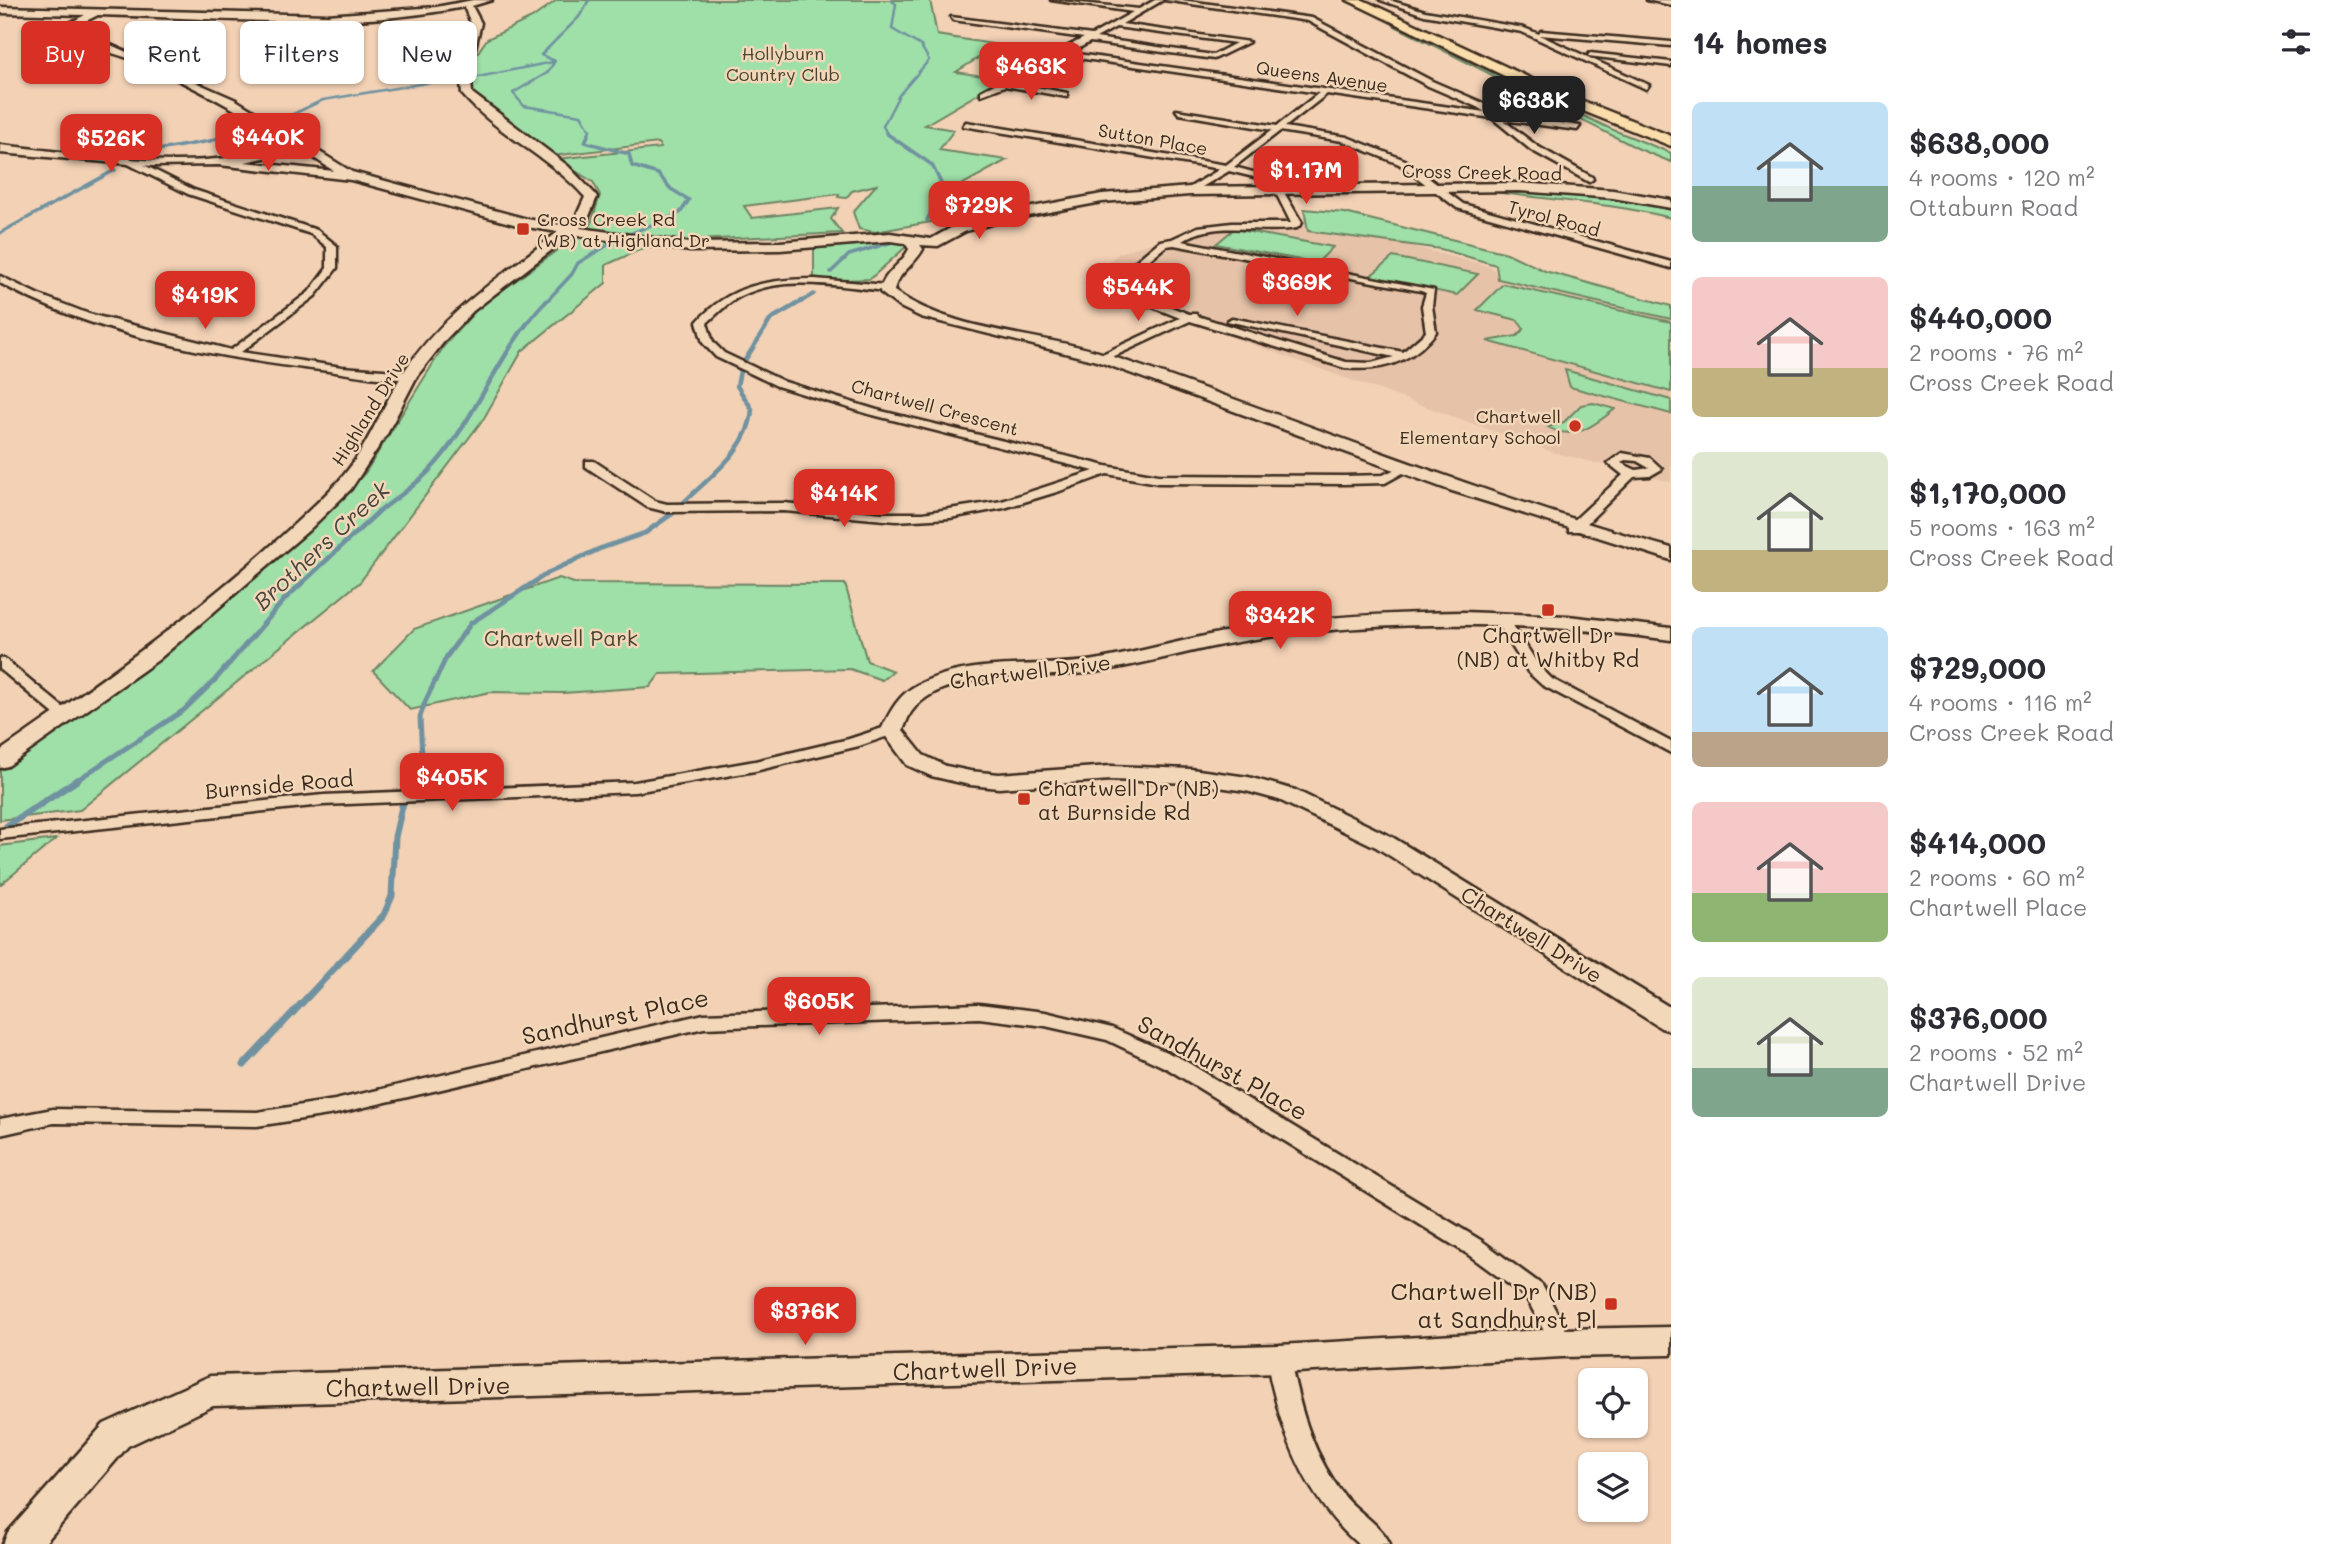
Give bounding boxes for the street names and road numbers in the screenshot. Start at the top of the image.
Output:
street label: Queens Avenue [1255,55,1389,97]
street label: Sutton Place [1096,118,1210,160]
street label: Cross Creek Road [1402,159,1562,185]
street label: Tyrol Road [1505,194,1603,242]
street label: Highland Drive [326,348,414,470]
street label: Chartwell Crescent [849,373,1021,441]
street label: Chartwell Drive [948,648,1112,694]
street label: Burnside Road [204,764,354,804]
street label: Chartwell Drive [1456,880,1608,988]
street label: Sandhurst Place [519,981,711,1051]
street label: Sandhurst Place [1132,1007,1314,1127]
street label: Chartwell Drive [892,1349,1078,1387]
street label: Chartwell Drive [325,1369,511,1403]

